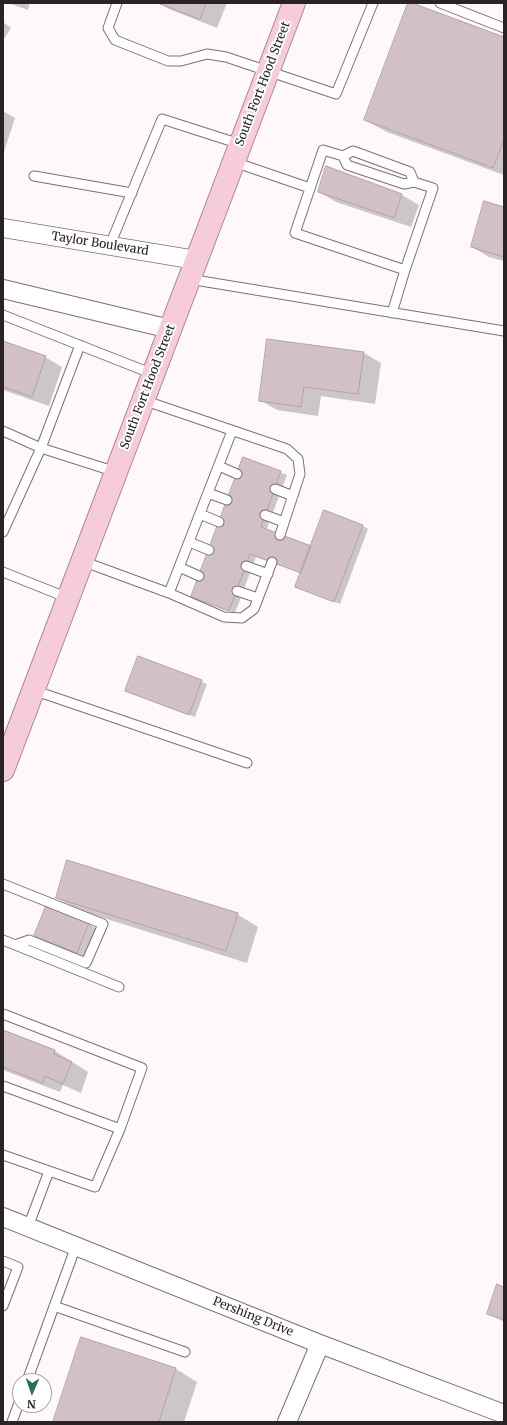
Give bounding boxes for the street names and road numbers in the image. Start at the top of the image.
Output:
street label: South Fort Hood Street [233,20,293,148]
street label: Taylor Boulevard [50,229,150,259]
street label: South Fort Hood Street [118,323,178,451]
street label: Pershing Drive [211,1294,295,1340]

